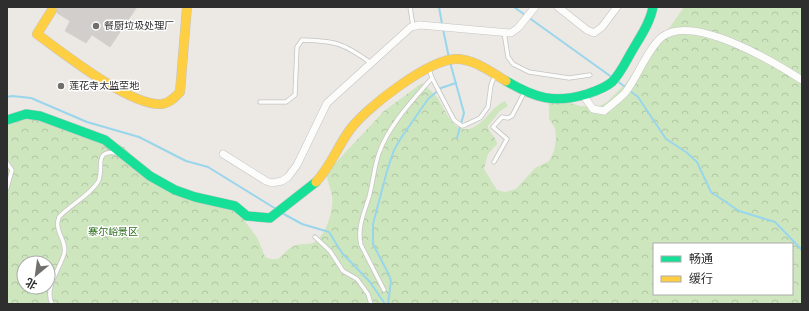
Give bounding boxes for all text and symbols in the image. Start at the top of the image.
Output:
place label: 餐厨垃圾处理厂 [104,20,174,32]
marker: 餐厨垃圾处理厂 [91,21,101,31]
place label: 莲花寺太监茔地 [69,80,140,92]
marker: 莲花寺太监茔地 [56,81,66,91]
park label: 寨尔峪景区 [88,226,138,238]
legend [653,243,793,295]
text: 畅通 [689,252,713,266]
north arrow [16,255,56,295]
text: 缓行 [689,272,713,286]
text: 北 [23,275,39,292]

